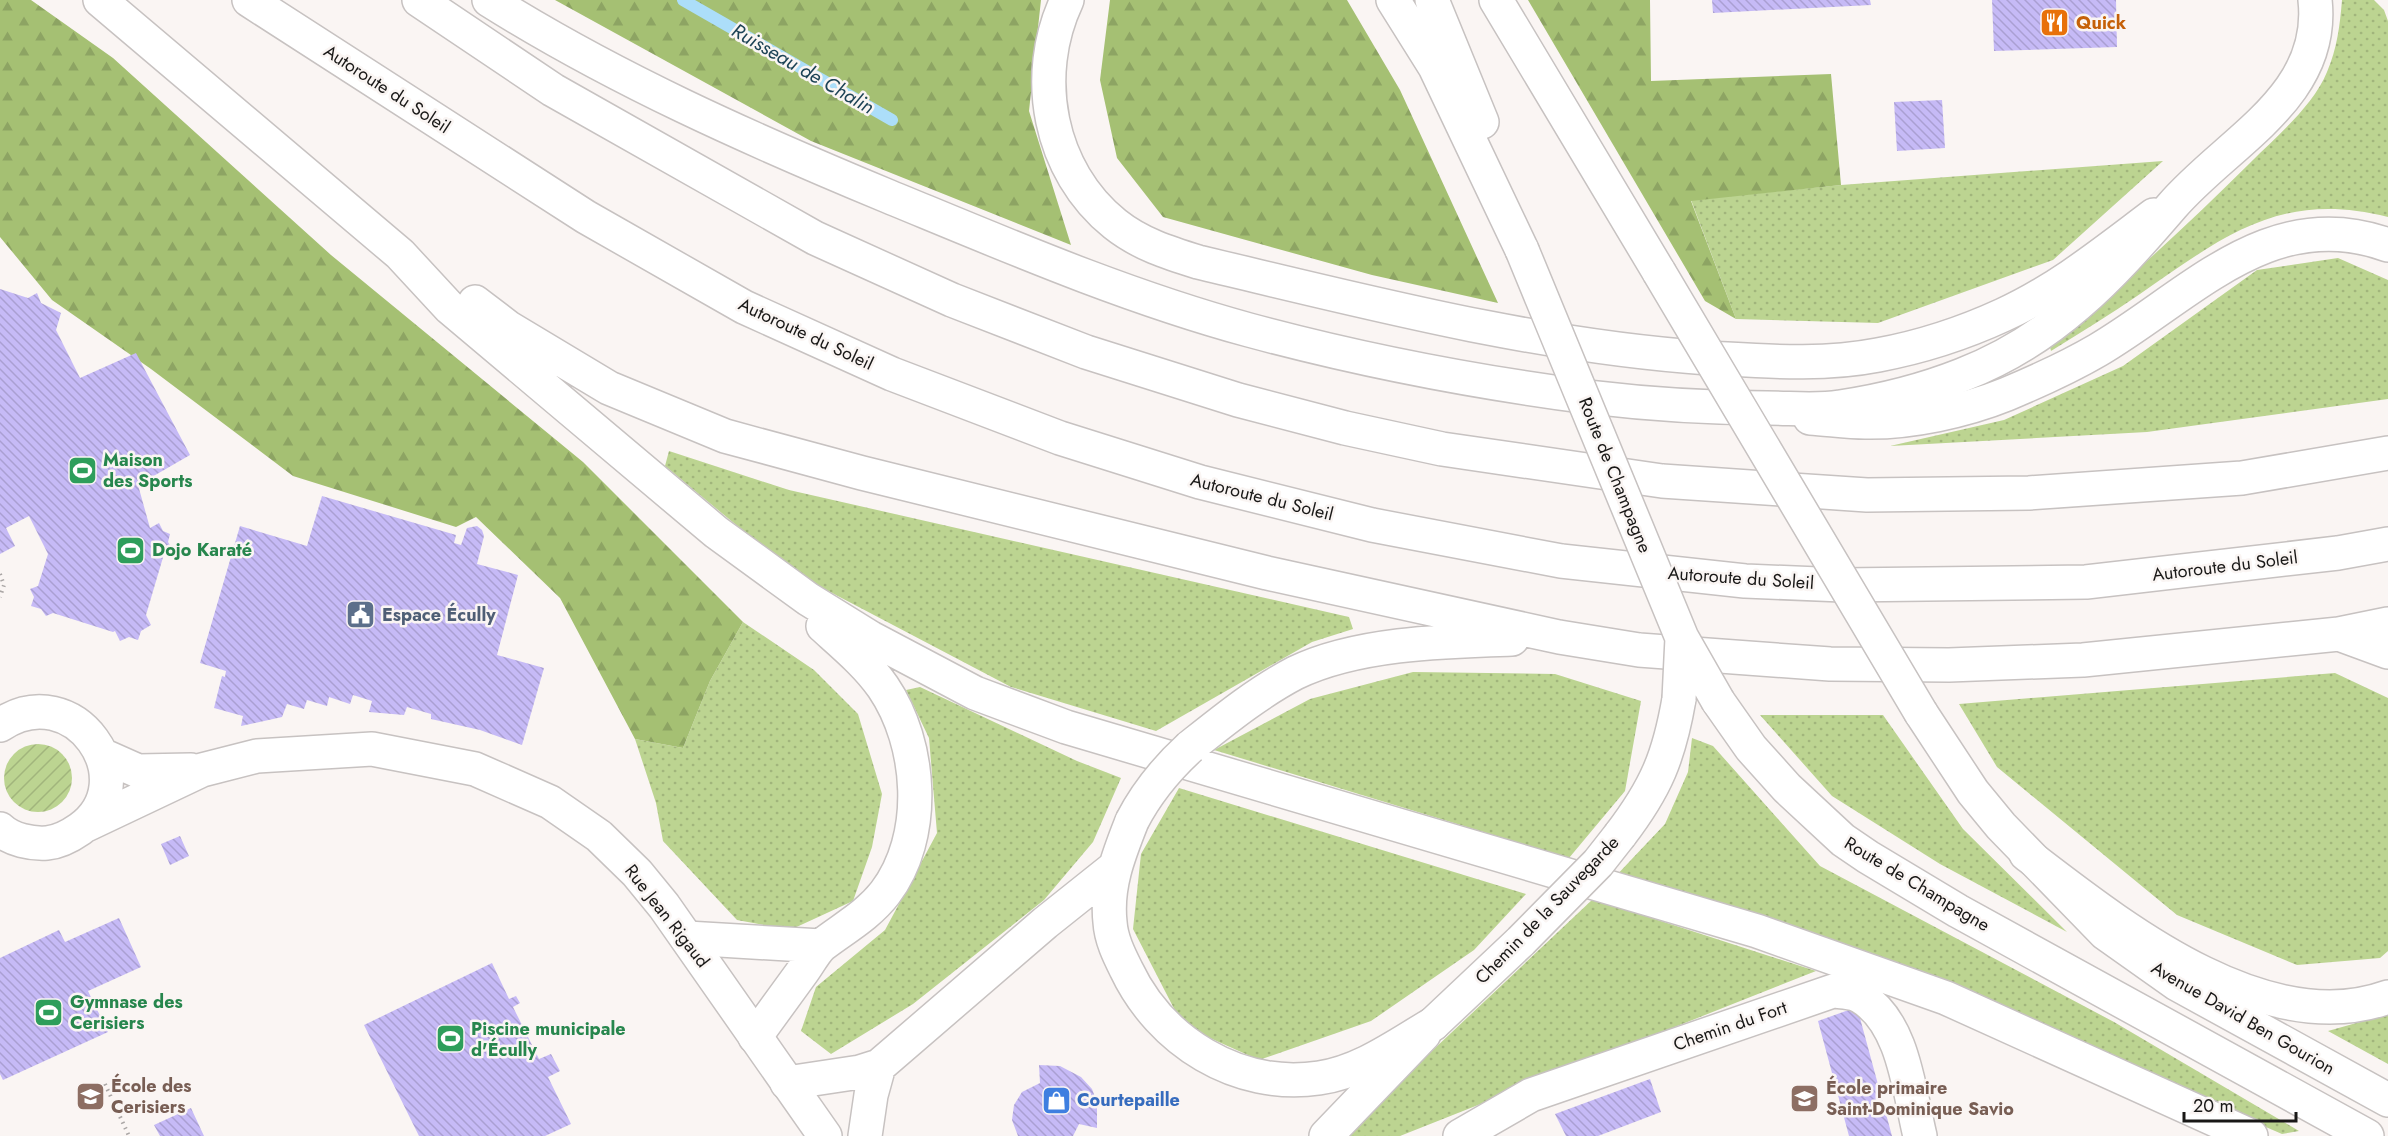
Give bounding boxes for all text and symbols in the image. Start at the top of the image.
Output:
restaurant icon: Quick [2039,7,2071,39]
place label: Quick [2076,10,2127,36]
water label: Ruisseau de Chalin [726,16,880,122]
street label: Autoroute du Soleil [319,38,455,140]
street label: Autoroute du Soleil [734,291,878,377]
street label: Route de Champagne [1572,393,1658,557]
place label: Maison des Sports [103,447,192,494]
sports icon: Maison des Sports [66,454,98,486]
street label: Autoroute du Soleil [1188,467,1336,527]
sports icon: Dojo Karaté [115,534,147,566]
place label: Dojo Karaté [152,537,252,563]
street label: Autoroute du Soleil [2151,544,2299,588]
street label: Autoroute du Soleil [1667,560,1815,596]
public building icon: Espace Écully [345,599,377,631]
place label: Espace Écully [382,602,496,628]
street label: Chemin de la Sauvegarde [1469,830,1625,990]
street label: Route de Champagne [1839,830,1995,938]
street label: Rue Jean Rigaud [618,859,716,973]
street label: Avenue David Ben Gourion [2146,955,2340,1081]
place label: Gymnase des Cerisiers [70,989,183,1036]
street label: Chemin du Fort [1670,994,1791,1058]
sports icon: Gymnase des Cerisiers [33,996,65,1028]
place label: Piscine municipale d'Écully [471,1016,626,1063]
sports icon: Piscine municipale d'Écully [434,1023,466,1055]
place label: École des Cerisiers [111,1073,192,1120]
place label: École primaire Saint-Dominique Savio [1826,1075,2014,1122]
school or university icon: École des Cerisiers [74,1080,106,1112]
school or university icon: École primaire Saint-Dominique Savio [1789,1082,1821,1114]
shop icon: Courtepaille [1040,1084,1072,1116]
scale bar [2184,1085,2296,1123]
place label: Courtepaille [1077,1087,1180,1113]
text: 20 m [2193,1093,2233,1119]

